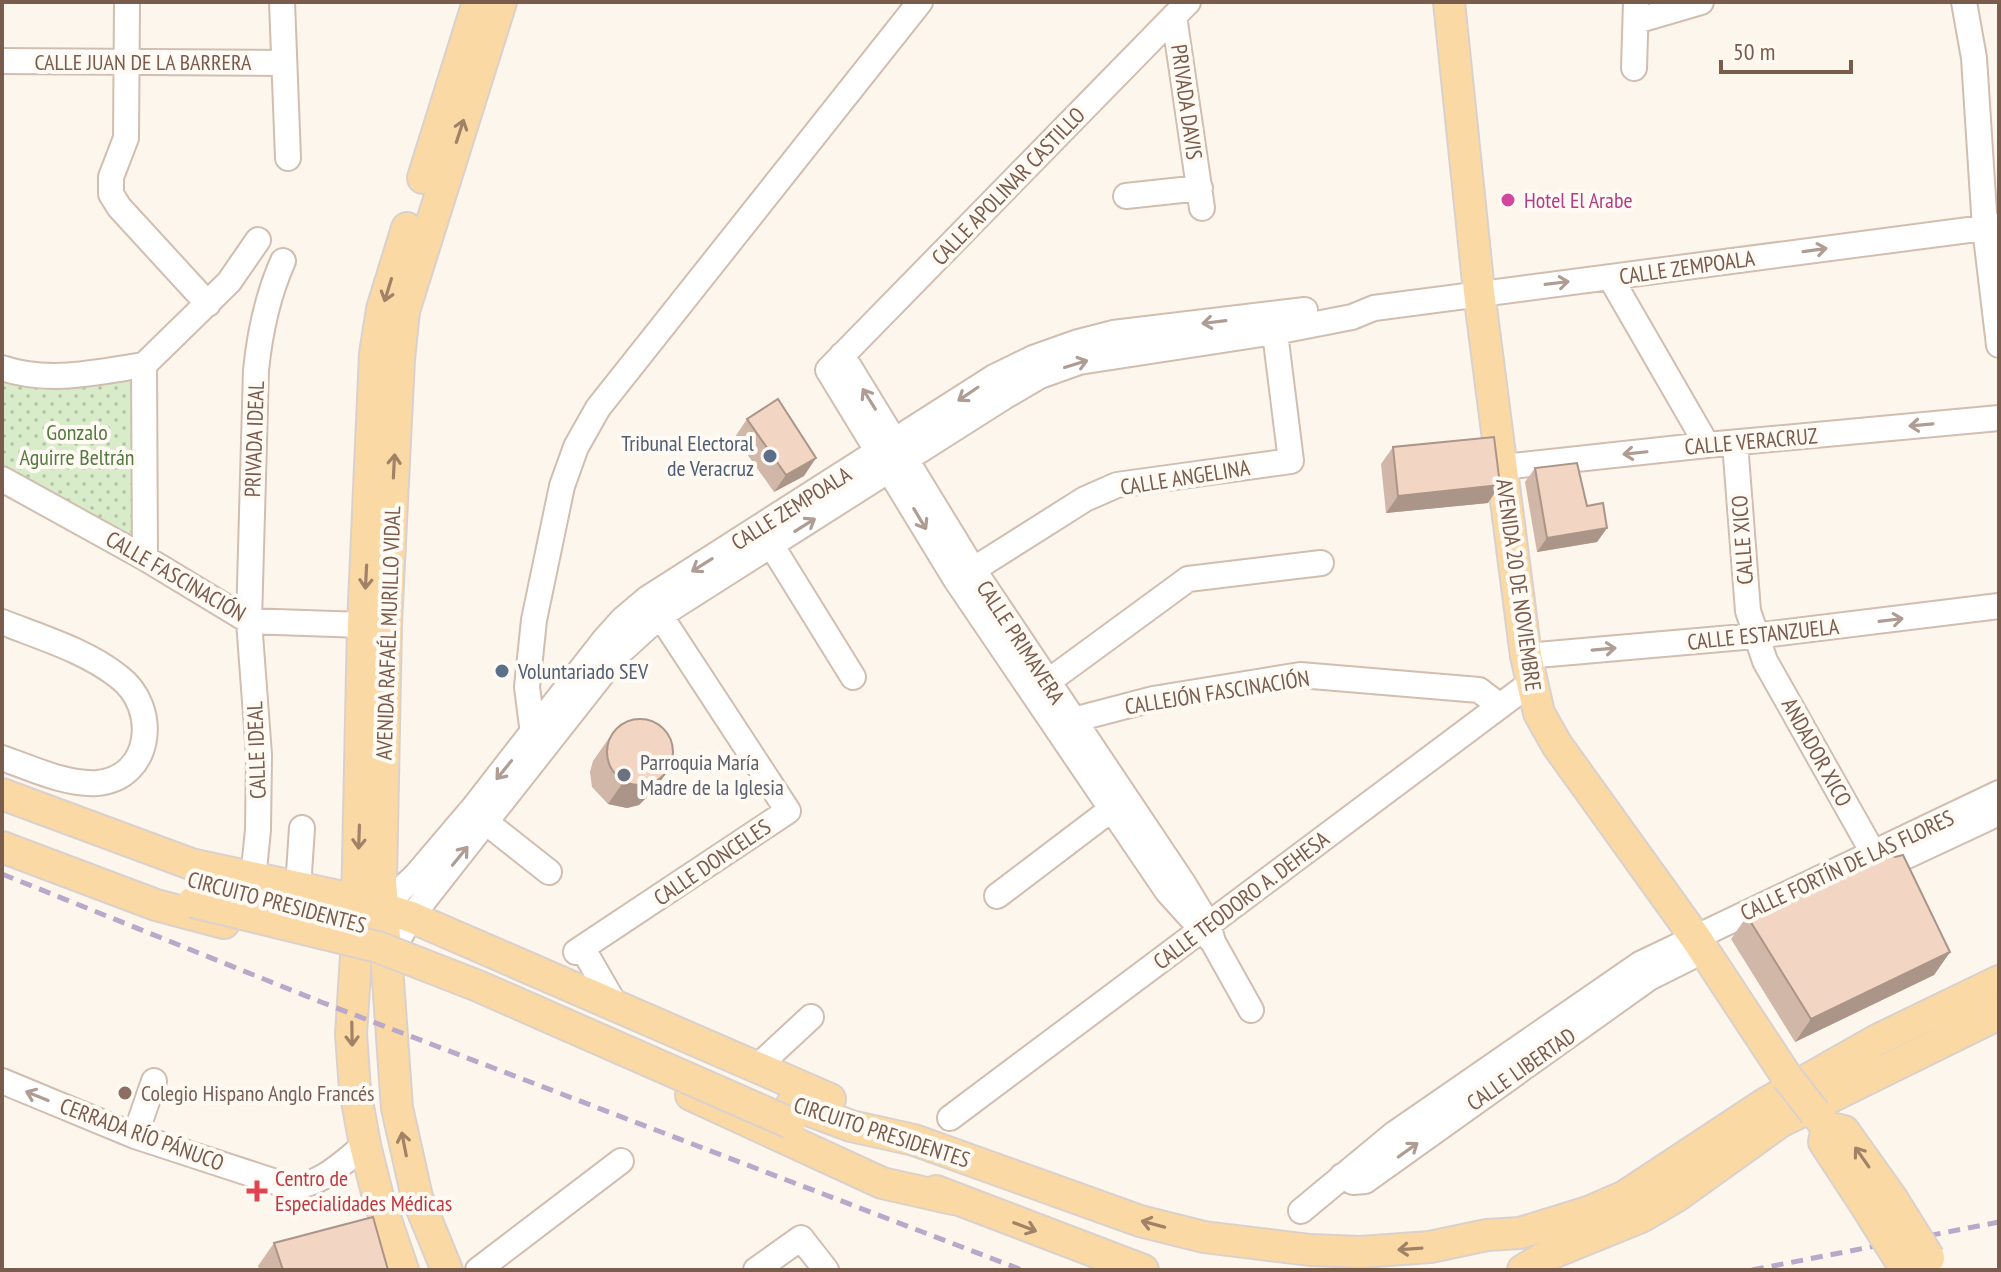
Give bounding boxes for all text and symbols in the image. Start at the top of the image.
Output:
scale bar [1721,24,1851,74]
text: 50 m [1733,36,1775,67]
street label: PRIVADA DAVIS [1165,43,1209,161]
street label: CALLE JUAN DE LA BARRERA [34,48,252,76]
street label: CALLE APOLINAR CASTILLO [925,101,1091,271]
one-way arrow [453,118,468,144]
place label: Hotel El Arabe [1524,186,1633,214]
marker: Hotel El Arabe [1499,191,1517,209]
one-way arrow [1802,242,1827,257]
street label: CALLE ZEMPOALA [1618,244,1757,290]
one-way arrow [1543,276,1570,291]
one-way arrow [380,277,395,303]
one-way arrow [1201,314,1228,329]
one-way arrow [1062,356,1088,371]
street label: PRIVADA IDEAL [238,380,270,498]
one-way arrow [957,387,980,403]
one-way arrow [861,388,877,410]
park label: Gonzalo Aguirre Beltrán [20,418,134,471]
one-way arrow [1908,418,1935,433]
street label: CALLE VERACRUZ [1683,421,1819,461]
place label: Tribunal Electoral de Veracruz [621,429,755,482]
one-way arrow [1622,445,1649,460]
marker: Tribunal Electoral de Veracruz [761,447,779,465]
one-way arrow [387,453,402,480]
street label: CALLE ANGELINA [1118,453,1252,501]
street label: CALLE ZEMPOALA [726,460,857,556]
street label: AVENIDA 20 DE NOVIEMBRE [1490,477,1548,693]
street label: CALLE XICO [1725,494,1759,586]
street label: AVENIDA RAFAÉL MURILLO VIDAL [370,505,406,761]
one-way arrow [912,507,928,530]
one-way arrow [793,517,816,533]
street label: CALLE FASCINACIÓN [101,525,251,627]
one-way arrow [691,557,714,573]
one-way arrow [358,563,373,590]
street label: CALLE PRIMAVERA [971,575,1072,709]
street label: CALLE ESTANZUELA [1686,612,1841,656]
one-way arrow [1877,612,1903,627]
one-way arrow [1590,642,1617,657]
place label: Voluntariado SEV [517,657,649,685]
marker: Voluntariado SEV [493,662,511,680]
street label: CALLEJÓN FASCINACIÓN [1123,664,1311,720]
street label: ANDADOR XICO [1776,693,1858,811]
street label: CALLE IDEAL [240,701,272,799]
place label: Parroquia María Madre de la Iglesia [640,748,784,801]
one-way arrow [496,759,513,780]
marker: Parroquia María Madre de la Iglesia [615,766,633,784]
street label: CALLE FORTÍN DE LAS FLORES [1736,803,1958,927]
street label: CALLE DONCELES [648,813,776,911]
one-way arrow [351,823,366,850]
street label: CALLE TEODORO A. DEHESA [1148,824,1335,975]
one-way arrow [451,846,469,867]
street label: CIRCUITO PRESIDENTES [185,865,369,939]
one-way arrow [344,1020,360,1047]
street label: CALLE LIBERTAD [1461,1021,1581,1117]
place label: Colegio Hispano Anglo Francés [141,1079,374,1107]
marker: Colegio Hispano Anglo Francés [116,1084,134,1102]
one-way arrow [25,1087,50,1102]
street label: CIRCUITO PRESIDENTES [790,1090,974,1174]
street label: CERRADA RÍO PÁNUCO [56,1091,228,1177]
one-way arrow [396,1132,411,1157]
one-way arrow [1396,1141,1418,1158]
one-way arrow [1854,1147,1870,1169]
place label: Centro de Especialidades Médicas [275,1164,452,1217]
marker: Centro de Especialidades Médicas [246,1180,268,1202]
one-way arrow [1140,1216,1166,1231]
one-way arrow [1013,1221,1037,1235]
one-way arrow [1397,1242,1424,1257]

